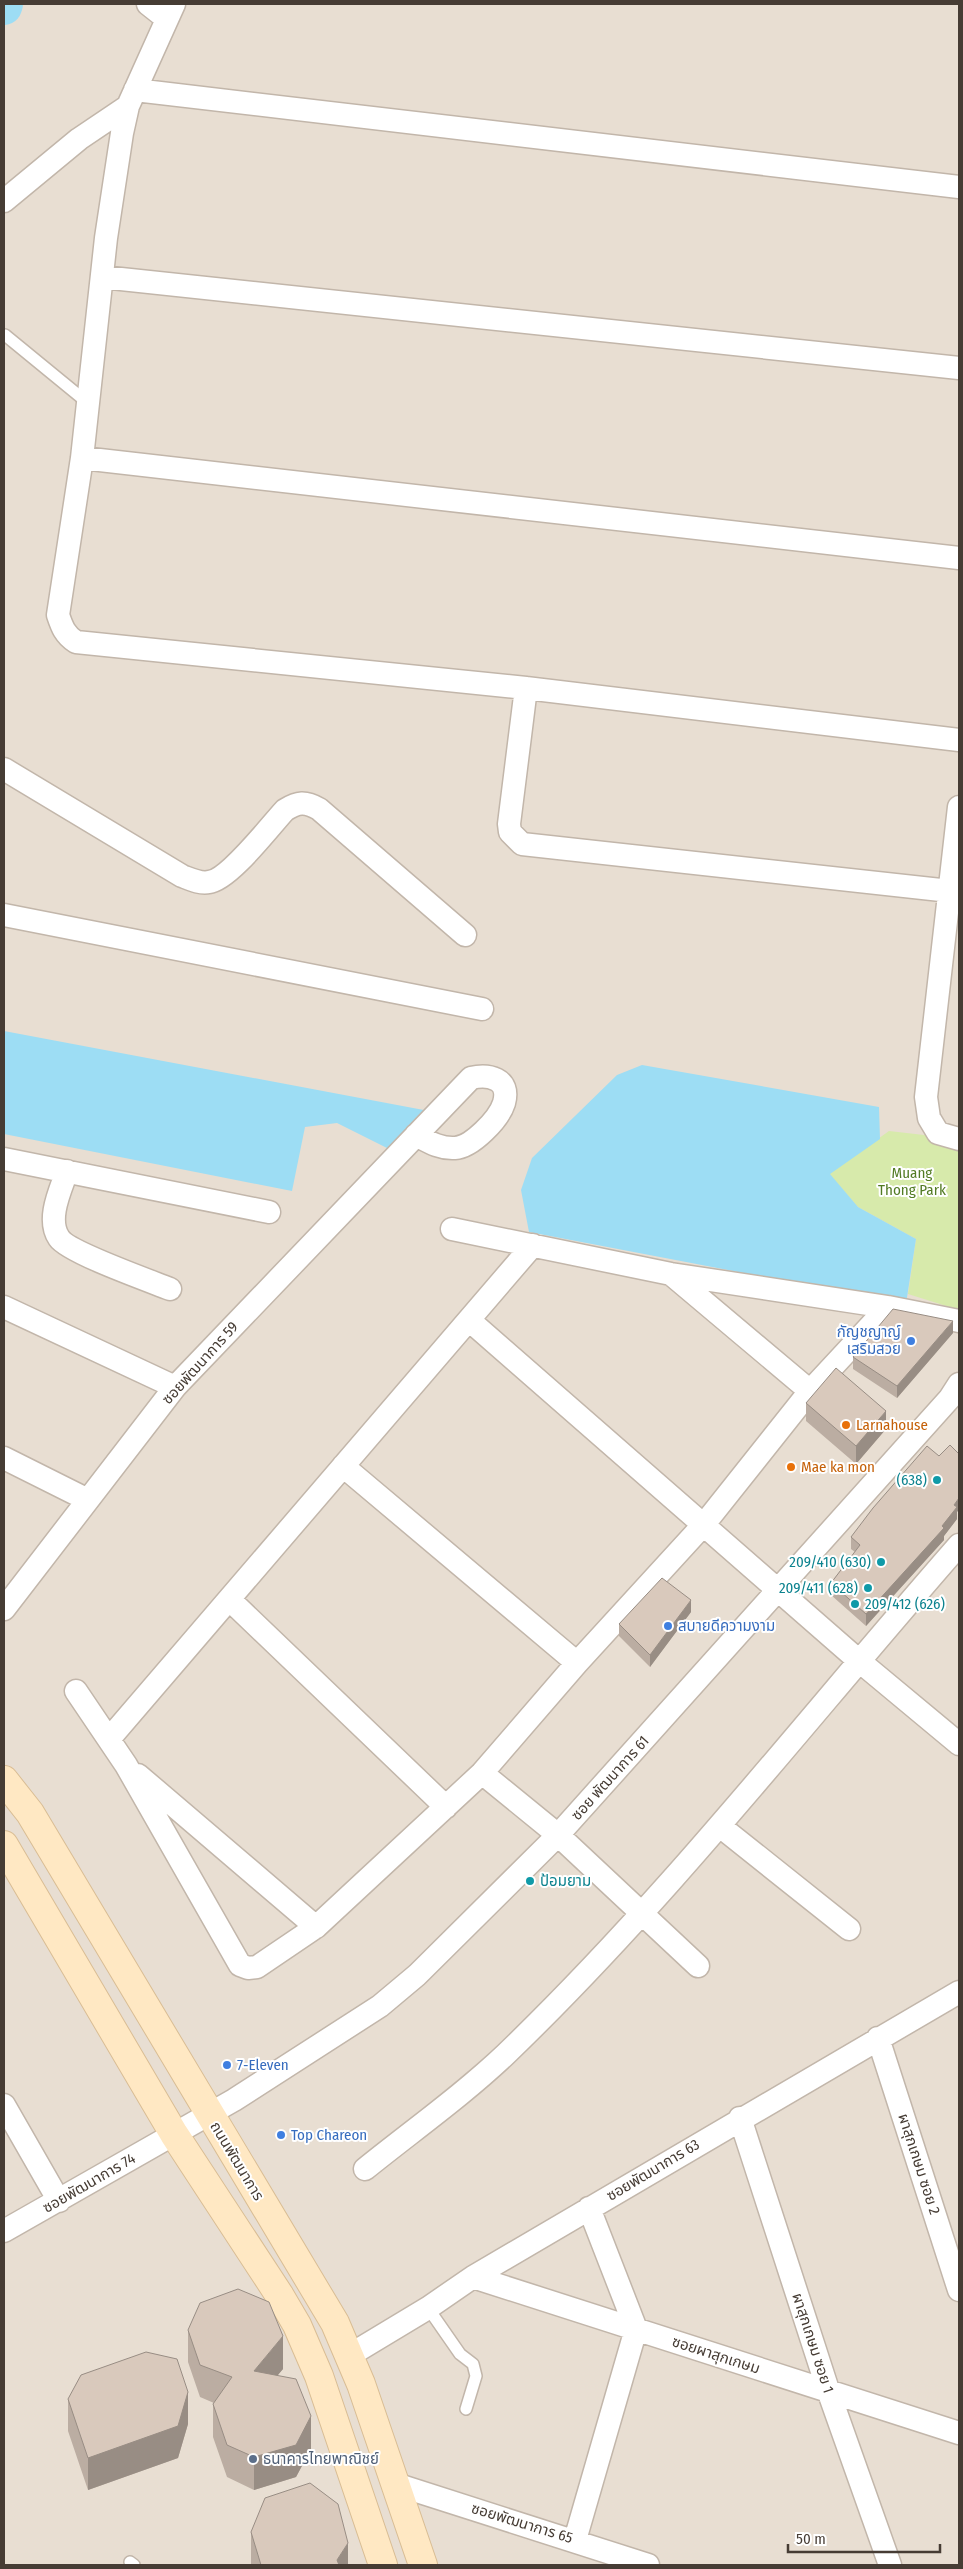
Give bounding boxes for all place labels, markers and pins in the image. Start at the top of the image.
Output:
place label: กัญชญาญ์ เสริมสวย [837,1323,901,1358]
marker: กัญชญาญ์ เสริมสวย [905,1335,917,1347]
place label: Larnahouse [856,1416,928,1434]
marker: Larnahouse [840,1419,852,1431]
place label: Mae ka mon [801,1458,875,1476]
marker: Mae ka mon [785,1461,797,1473]
place label: (638) [897,1471,927,1489]
marker: (638) [931,1474,943,1486]
place label: 209/410 (630) [789,1553,871,1571]
marker: 209/410 (630) [875,1556,887,1568]
place label: 209/411 (628) [779,1579,858,1597]
marker: 209/411 (628) [862,1582,874,1594]
place label: 209/412 (626) [865,1595,945,1613]
marker: 209/412 (626) [849,1598,861,1610]
place label: สบายดีความงาม [678,1617,775,1635]
marker: สบายดีความงาม [662,1620,674,1632]
place label: ป้อมยาม [540,1872,591,1890]
marker: ป้อมยาม [524,1875,536,1887]
place label: 7-Eleven [237,2056,289,2074]
marker: 7-Eleven [221,2059,233,2071]
place label: Top Chareon [291,2126,367,2144]
marker: Top Chareon [275,2129,287,2141]
place label: ธนาคารไทยพาณิชย์ [263,2450,379,2468]
marker: ธนาคารไทยพาณิชย์ [247,2453,259,2465]

